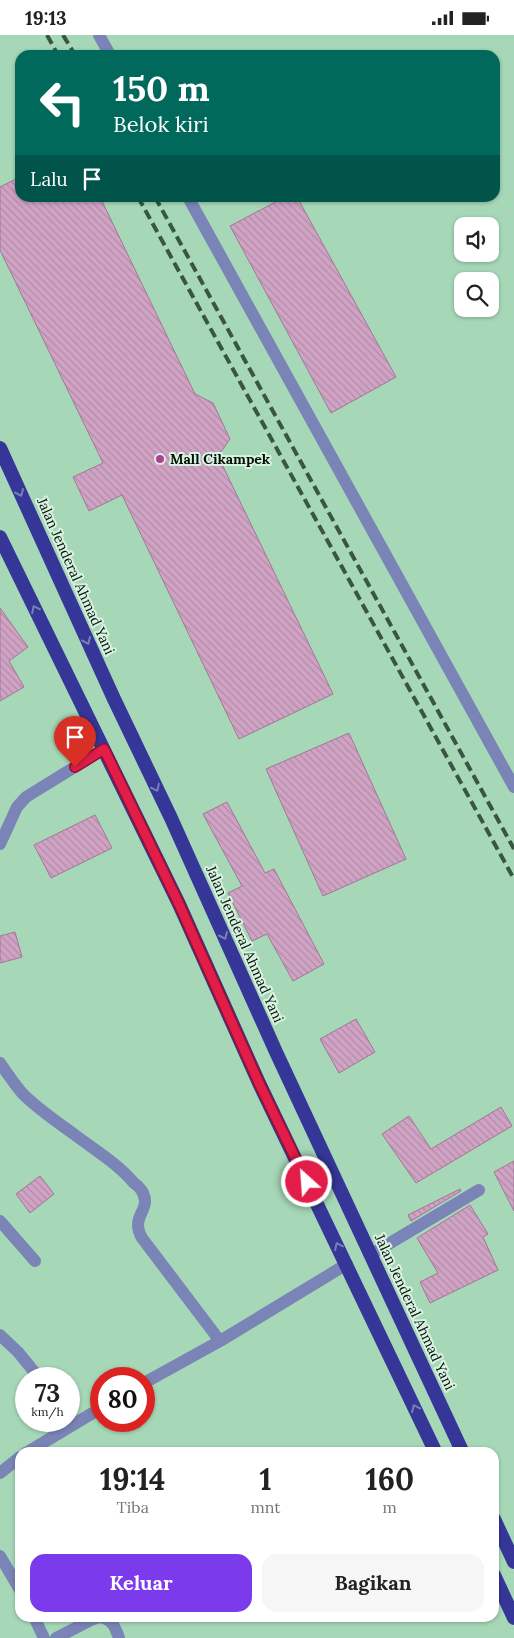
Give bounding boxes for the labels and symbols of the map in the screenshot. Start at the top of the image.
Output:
place label: Mall Cikampek [170,450,271,468]
marker: Mall Cikampek [154,453,166,465]
one-way arrow [14,488,25,497]
street label: Jalan Jenderal Ahmad Yani [33,494,119,657]
one-way arrow [31,605,41,614]
one-way arrow [81,636,92,645]
pin [54,716,96,767]
one-way arrow [150,783,161,792]
street label: Jalan Jenderal Ahmad Yani [202,862,288,1025]
one-way arrow [217,931,228,940]
position arrow [280,1155,332,1207]
street label: Jalan Jenderal Ahmad Yani [371,1230,459,1393]
one-way arrow [333,1242,344,1251]
speed limit sign: 80 [90,1367,155,1432]
one-way arrow [411,1405,421,1414]

